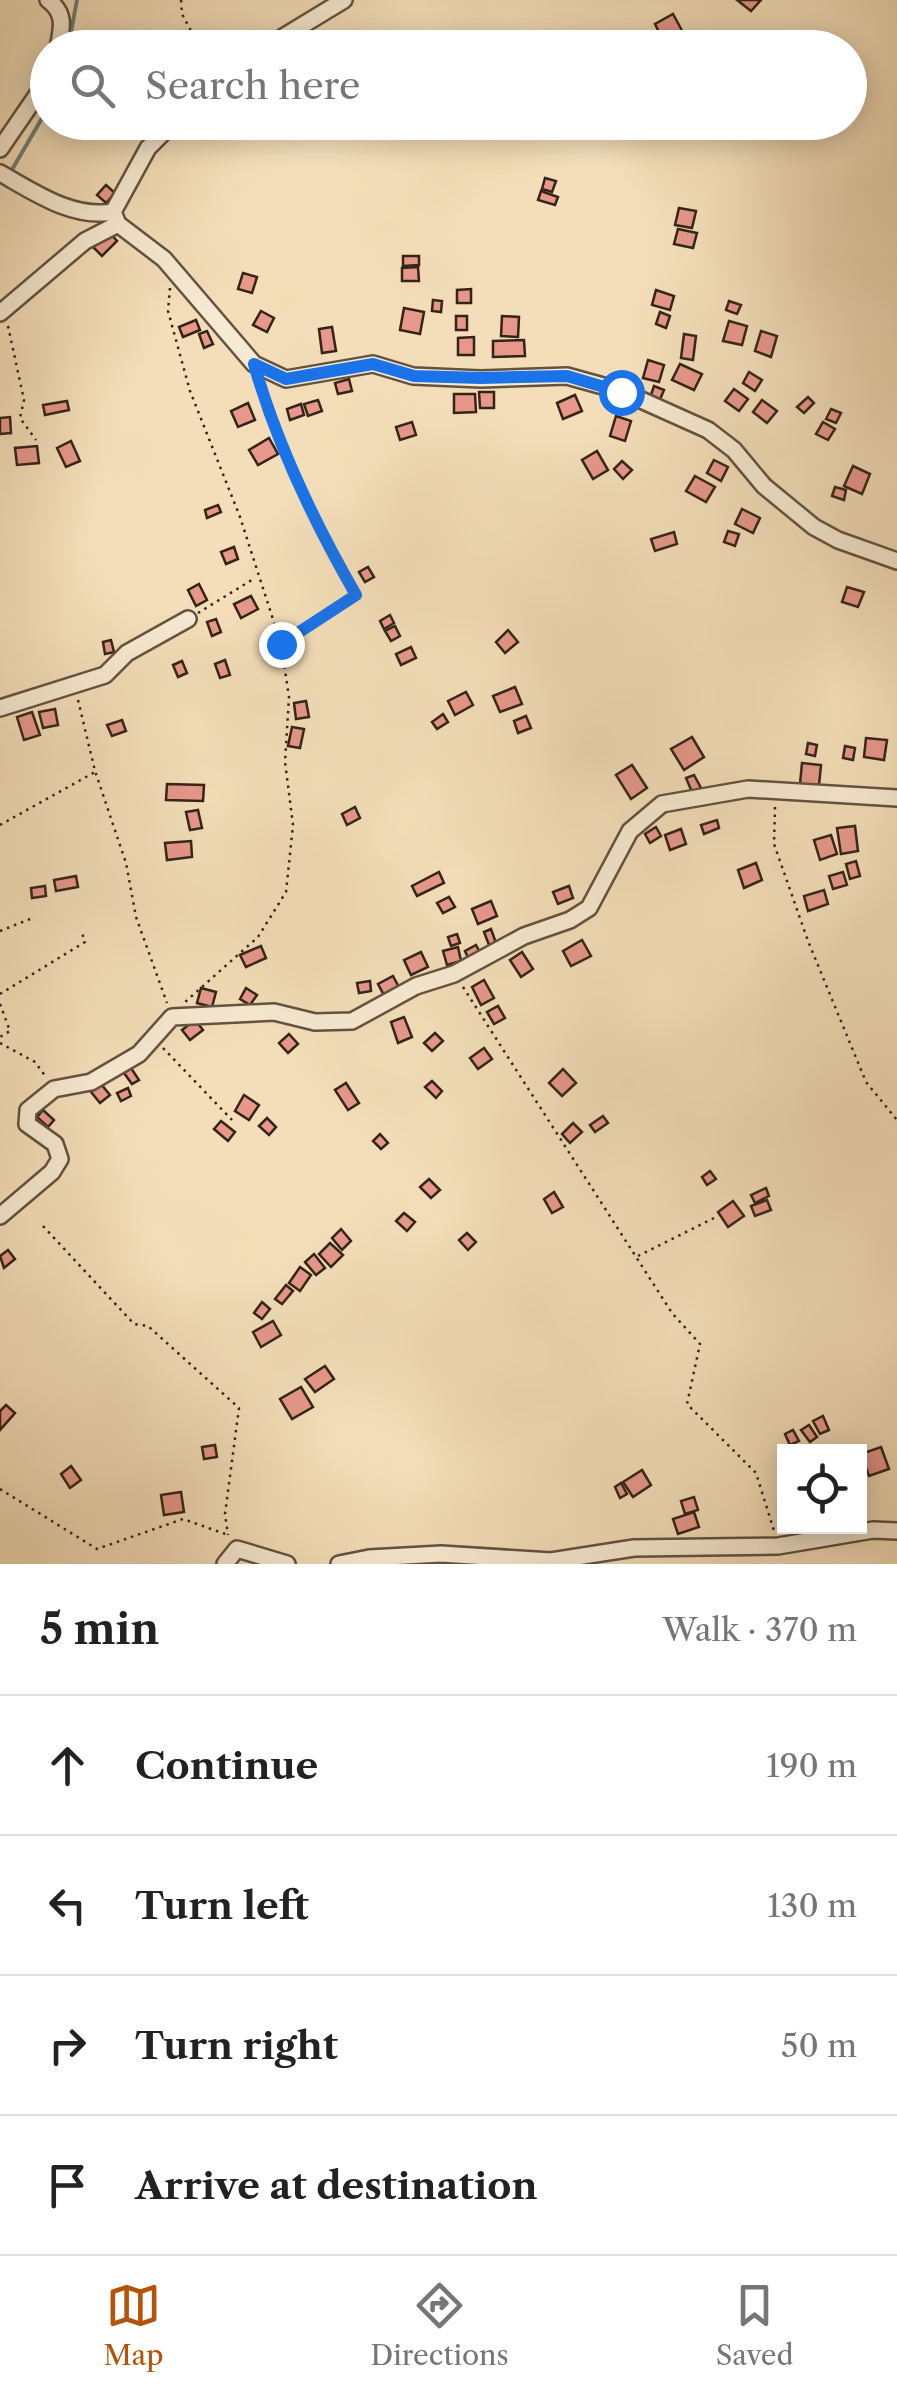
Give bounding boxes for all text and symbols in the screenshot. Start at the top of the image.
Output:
search box [30,30,867,140]
icon: search [65,58,120,113]
text: Search here [145,62,360,109]
route start [599,370,645,416]
route end [259,622,305,668]
map controls [777,1444,867,1534]
button: locate [777,1444,867,1534]
text: 5 min [40,1603,159,1655]
text: Walk · 370 m [663,1610,857,1649]
icon: ahead [40,1738,95,1793]
text: Continue [135,1742,318,1789]
text: 190 m [766,1746,857,1785]
icon: left [40,1878,95,1933]
text: Turn left [135,1882,309,1929]
text: 130 m [767,1886,857,1925]
icon: right [40,2018,95,2073]
text: Turn right [135,2022,338,2069]
text: 50 m [781,2026,857,2065]
icon: arrive [40,2158,95,2213]
text: Arrive at destination [135,2162,538,2209]
tab: Map [103,2278,164,2372]
tab: Directions [370,2278,509,2372]
tab: Saved [716,2278,794,2372]

